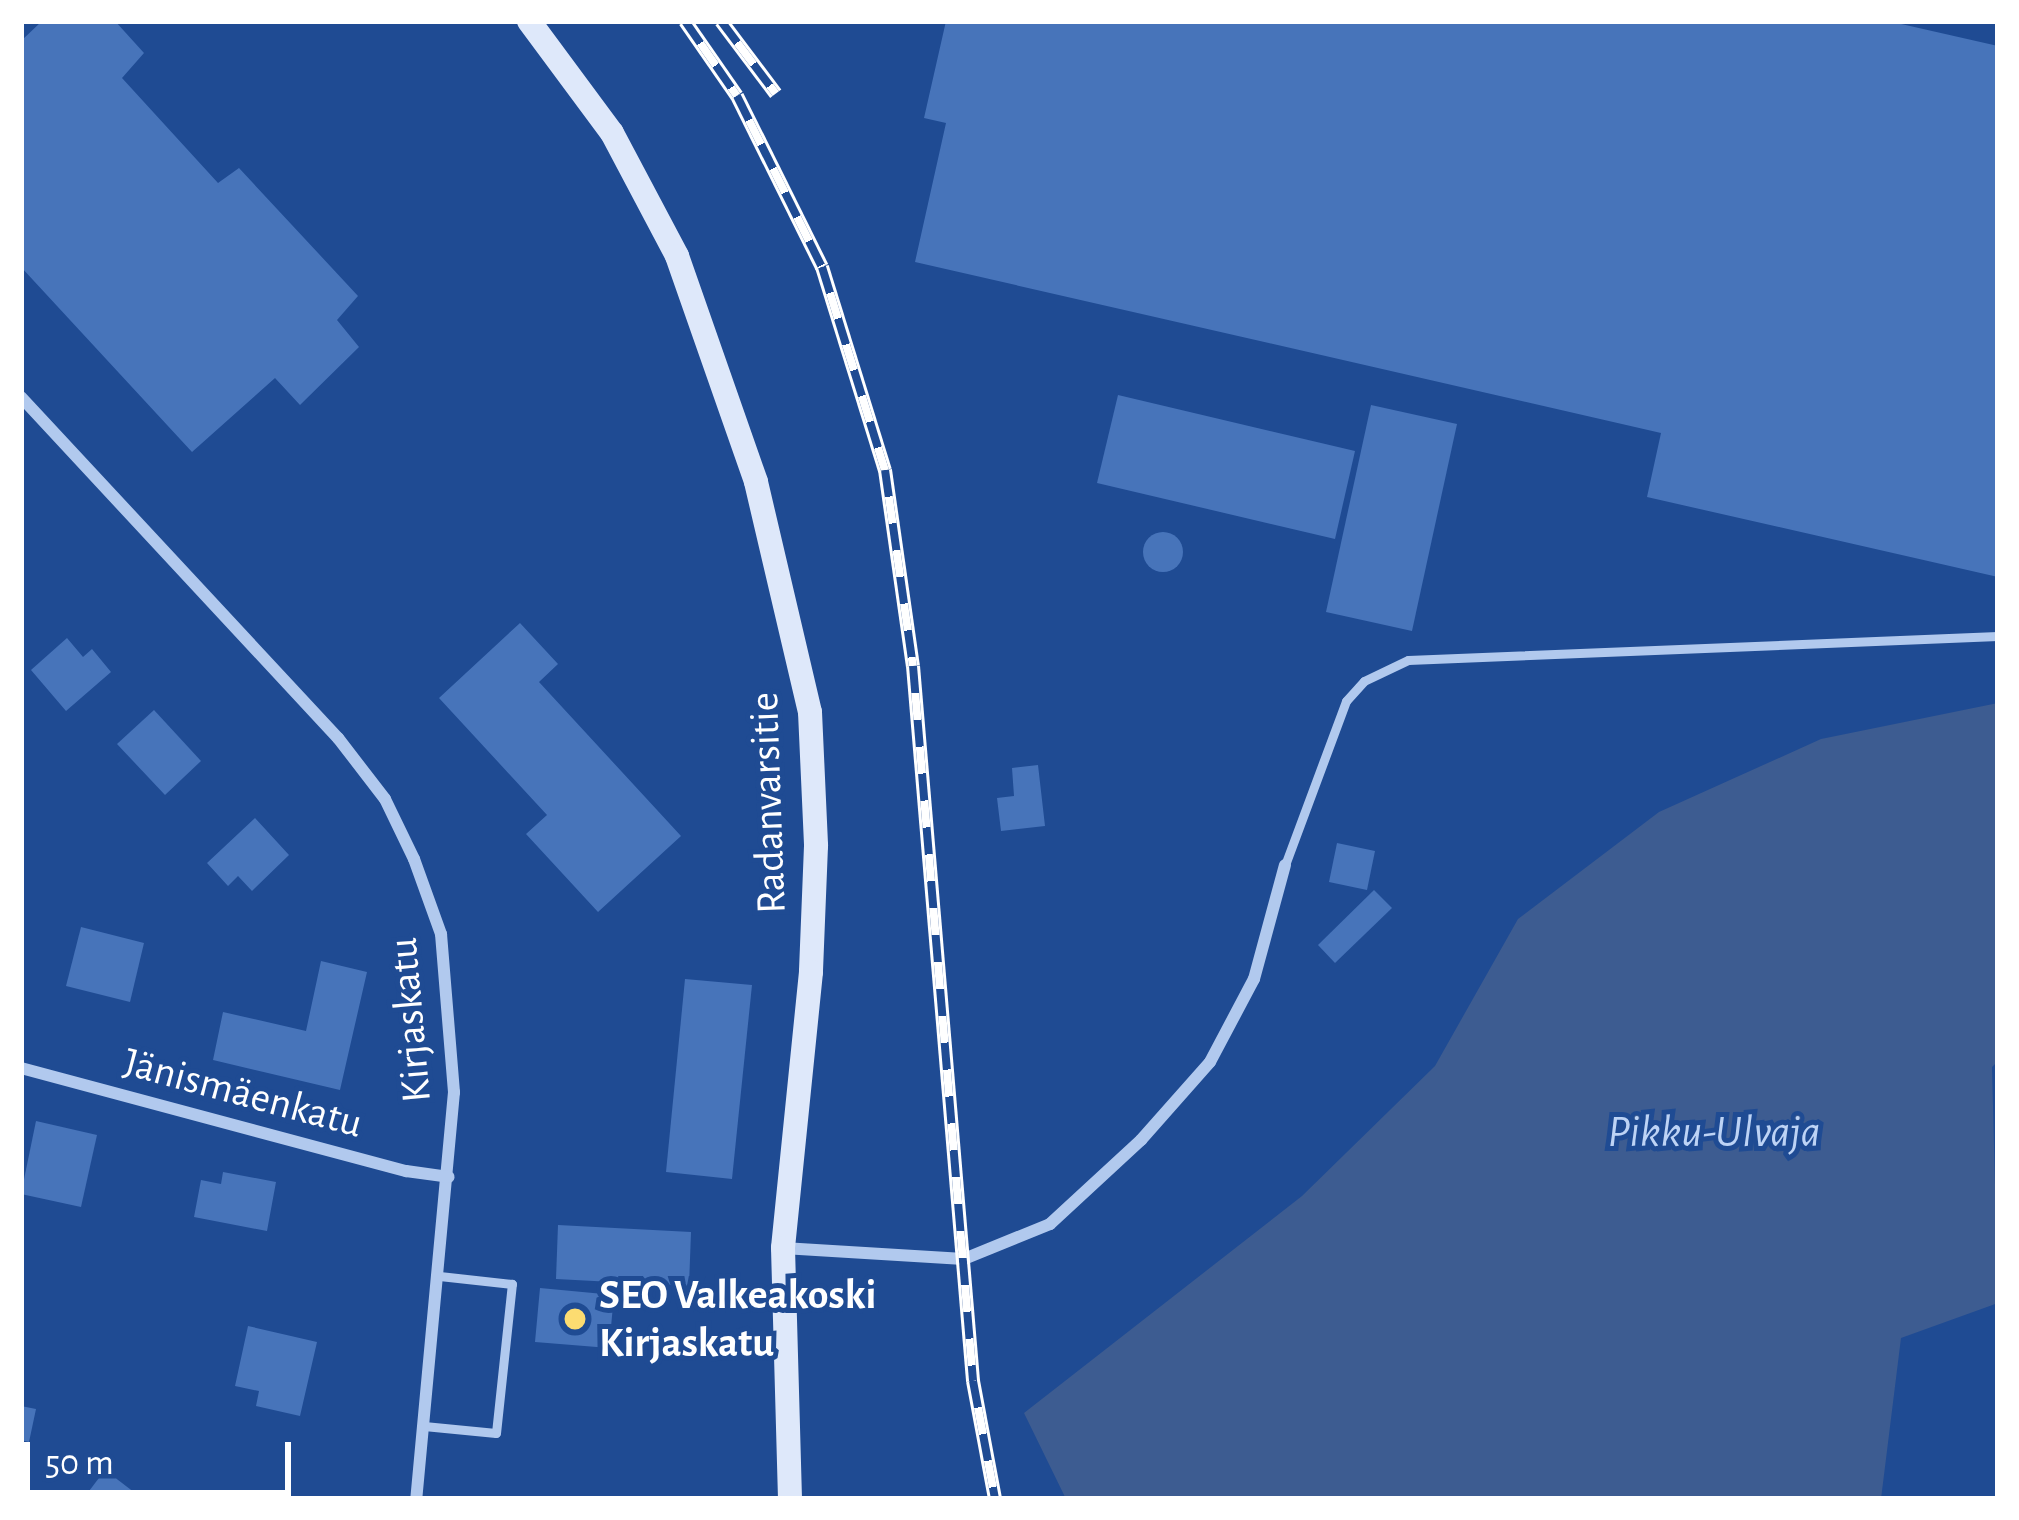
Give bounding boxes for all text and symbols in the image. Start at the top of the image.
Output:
street label: Radanvarsitie [739,691,797,915]
street label: Kirjaskatu [378,935,442,1105]
street label: Jänismäenkatu [118,1037,368,1149]
water label: Pikku-Ulvaja [1607,1106,1821,1160]
place label: SEO Valkeakoski Kirjaskatu [599,1270,876,1368]
marker: SEO Valkeakoski Kirjaskatu [562,1306,588,1332]
scale bar [30,1418,297,1492]
text: 50 m [45,1445,114,1481]

